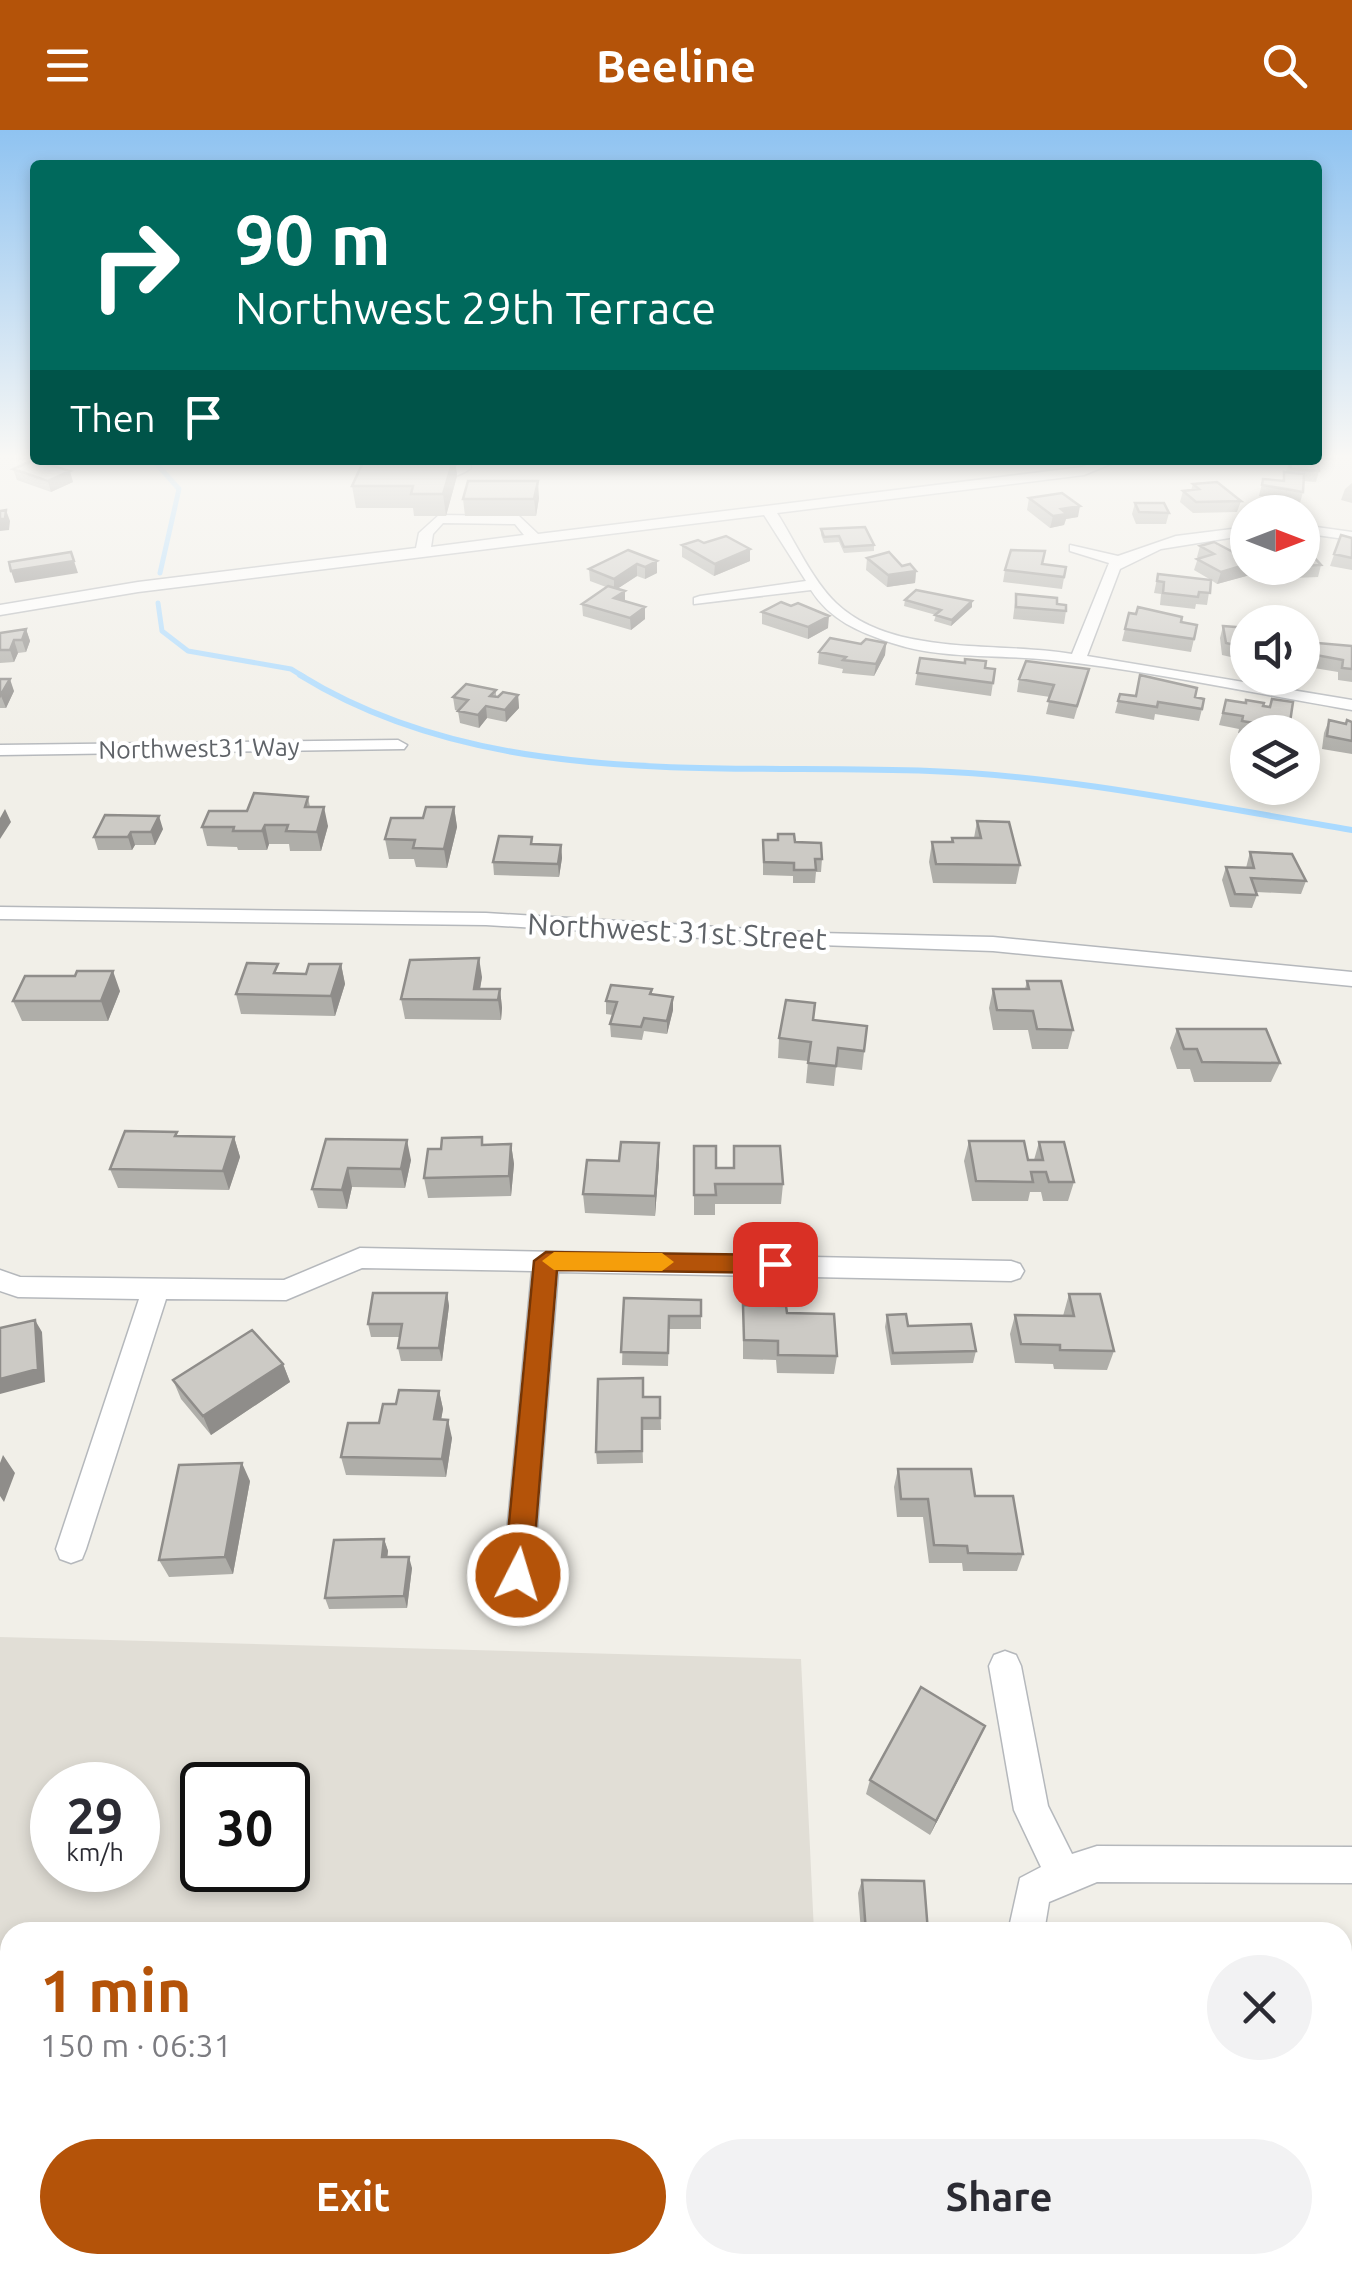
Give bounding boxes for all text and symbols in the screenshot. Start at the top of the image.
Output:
icon: menu [40,38,95,93]
icon: search [1257,38,1312,93]
text: Beeline [596,40,756,91]
icon: right [70,200,200,330]
text: 90 m [235,200,391,278]
text: Northwest 29th Terrace [235,282,716,333]
icon: arrive [176,390,231,445]
text: Then [70,397,156,439]
north arrow [1230,495,1320,585]
map controls [1230,495,1320,805]
button: sound [1230,605,1320,695]
button: layers [1230,715,1320,805]
street label: Northwest31 Way [98,732,300,764]
street label: Northwest 31st Street [526,906,828,956]
pin [733,1222,818,1307]
icon: arrive [748,1237,803,1292]
position arrow [466,1523,570,1627]
speed limit sign: 30 [180,1762,310,1892]
text: 29 [67,1787,123,1843]
text: km/h [66,1838,124,1866]
button: close [1207,1955,1312,2060]
text: 1 min [40,1956,192,2023]
text: 150 m · 06:31 [40,2027,232,2063]
button: Exit [40,2139,666,2254]
button: Share [686,2139,1312,2254]

